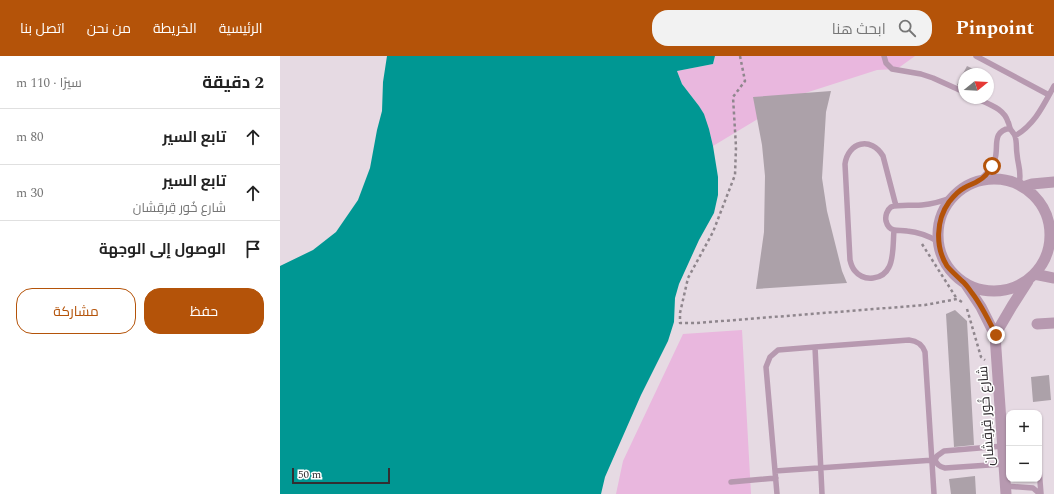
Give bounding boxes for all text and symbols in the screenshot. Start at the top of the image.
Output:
search box [652,10,932,46]
text: Pinpoint [956,14,1034,43]
icon: search [896,17,918,39]
text: اتصل بنا [20,18,65,39]
text: من نحن [87,18,131,39]
text: الخريطة [153,18,197,39]
text: الرئيسية [219,18,263,39]
text: ابحث هنا [832,18,886,41]
north arrow [958,68,994,104]
text: 2 دقيقة [202,70,264,96]
text: سيرًا · 110 m [16,73,82,93]
text: تابع السير [163,126,226,149]
icon: ahead [242,126,264,148]
text: 80 m [16,127,43,147]
route start [983,157,1001,175]
text: تابع السير [163,170,226,193]
icon: ahead [242,182,264,204]
text: 30 m [16,183,43,203]
text: شارع خُور قِرقِشان [133,198,226,218]
text: الوصول إلى الوجهة [99,238,226,261]
icon: arrive [242,238,264,260]
button: مشاركة [16,288,136,334]
button: حفظ [144,288,264,334]
route end [987,326,1005,344]
street label: شارع خُور قِرقِشان [972,365,1000,467]
map controls [1006,410,1042,482]
button: + [1006,410,1042,446]
button: − [1006,446,1042,482]
scale bar [292,466,390,485]
text: 50 m [298,466,321,483]

